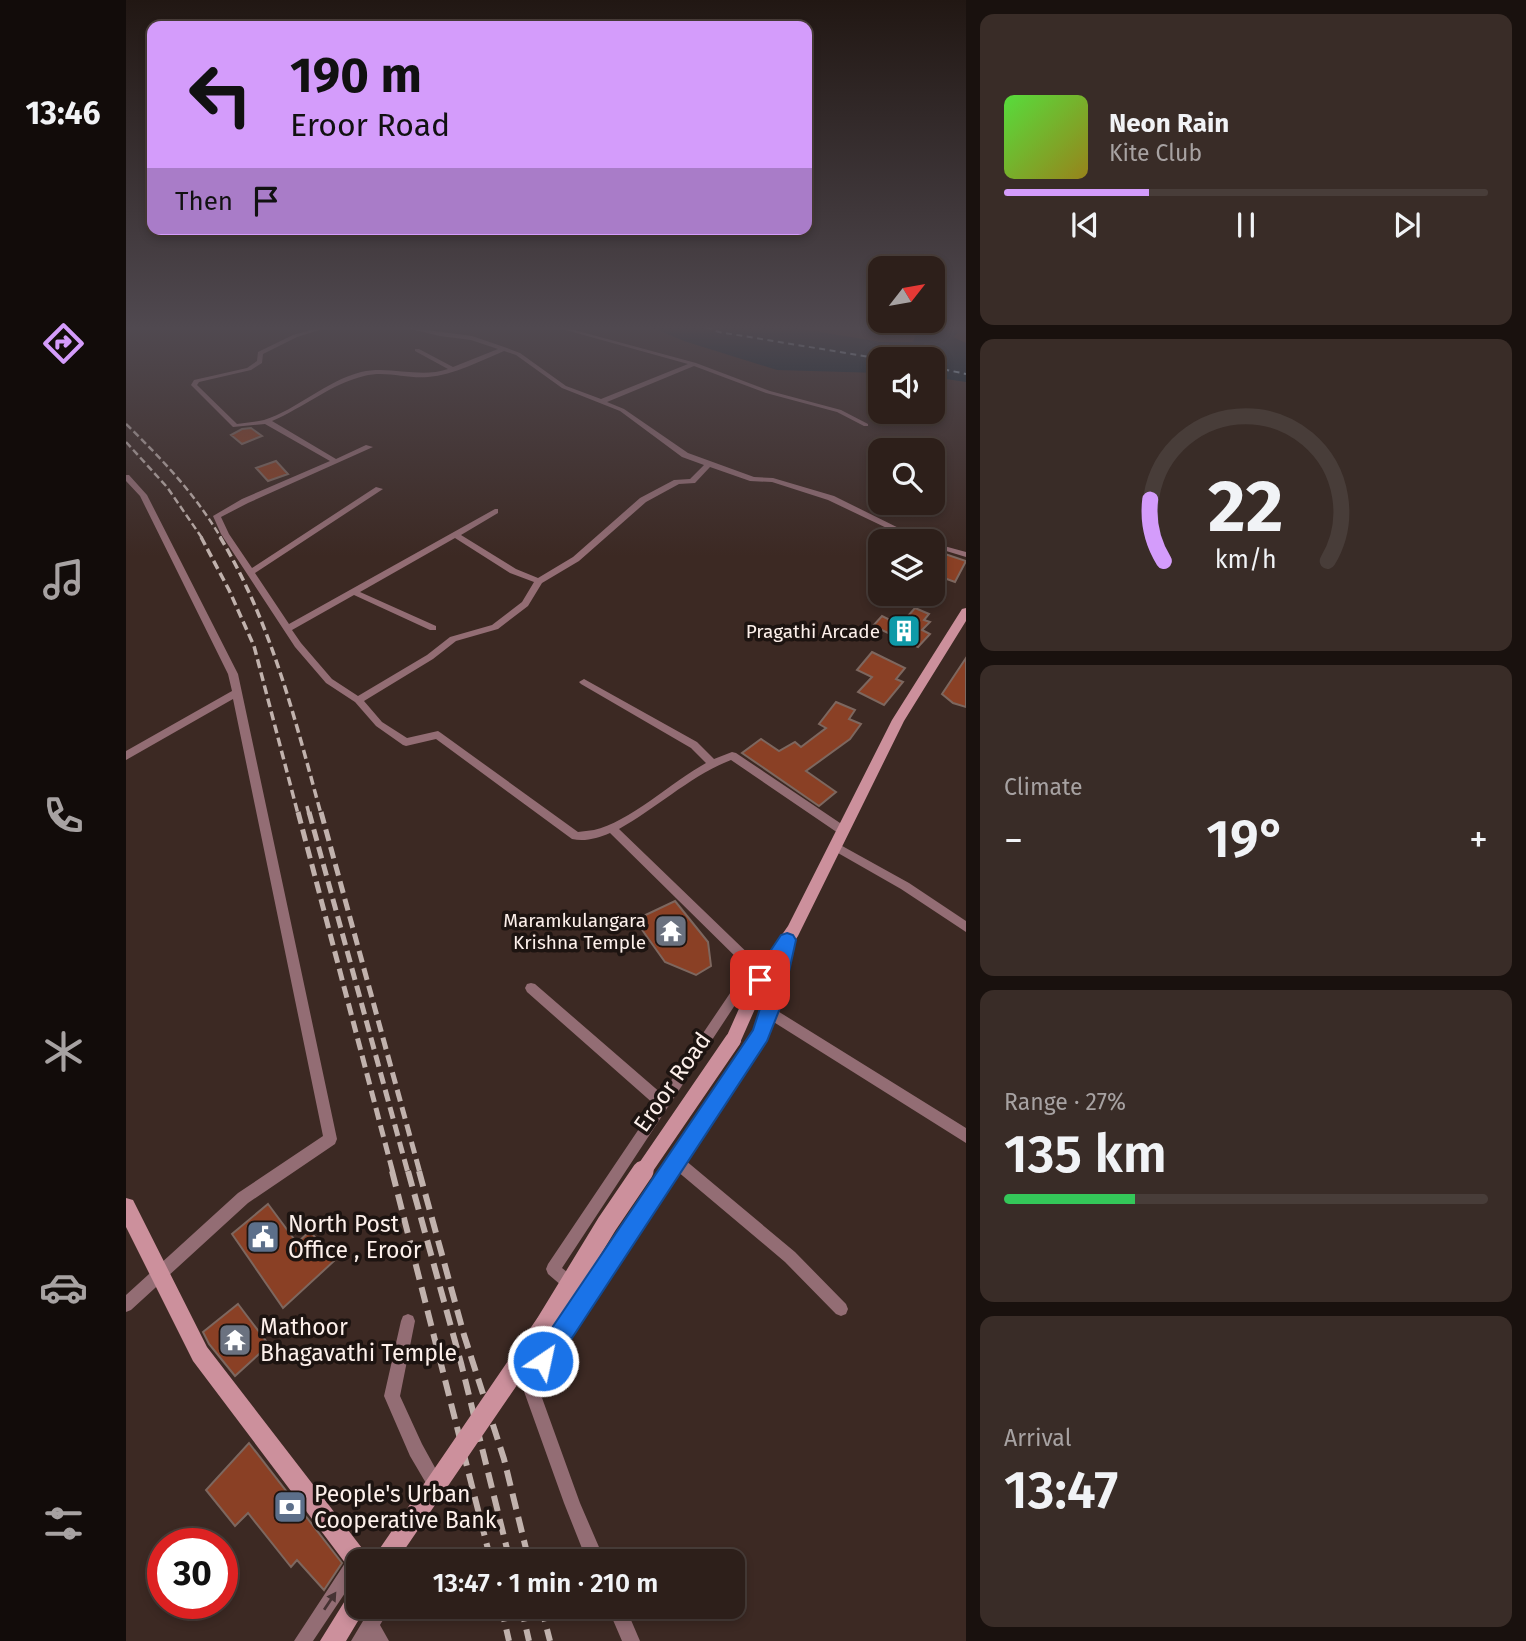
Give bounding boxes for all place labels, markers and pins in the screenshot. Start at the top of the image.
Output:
building icon: Pragathi Arcade [885,612,923,650]
place label: Pragathi Arcade [746,620,880,643]
place label: Maramkulangara Krishna Temple [503,909,646,954]
temple icon: Maramkulangara Krishna Temple [652,912,690,950]
pin [730,950,790,1010]
place label: North Post Office , Eroor [288,1210,422,1264]
public building icon: North Post Office , Eroor [244,1218,282,1256]
place label: Mathoor Bhagavathi Temple [260,1313,457,1367]
temple icon: Mathoor Bhagavathi Temple [216,1321,254,1359]
place label: People's Urban Cooperative Bank [314,1480,497,1534]
bank icon: People's Urban Cooperative Bank [271,1488,309,1526]

